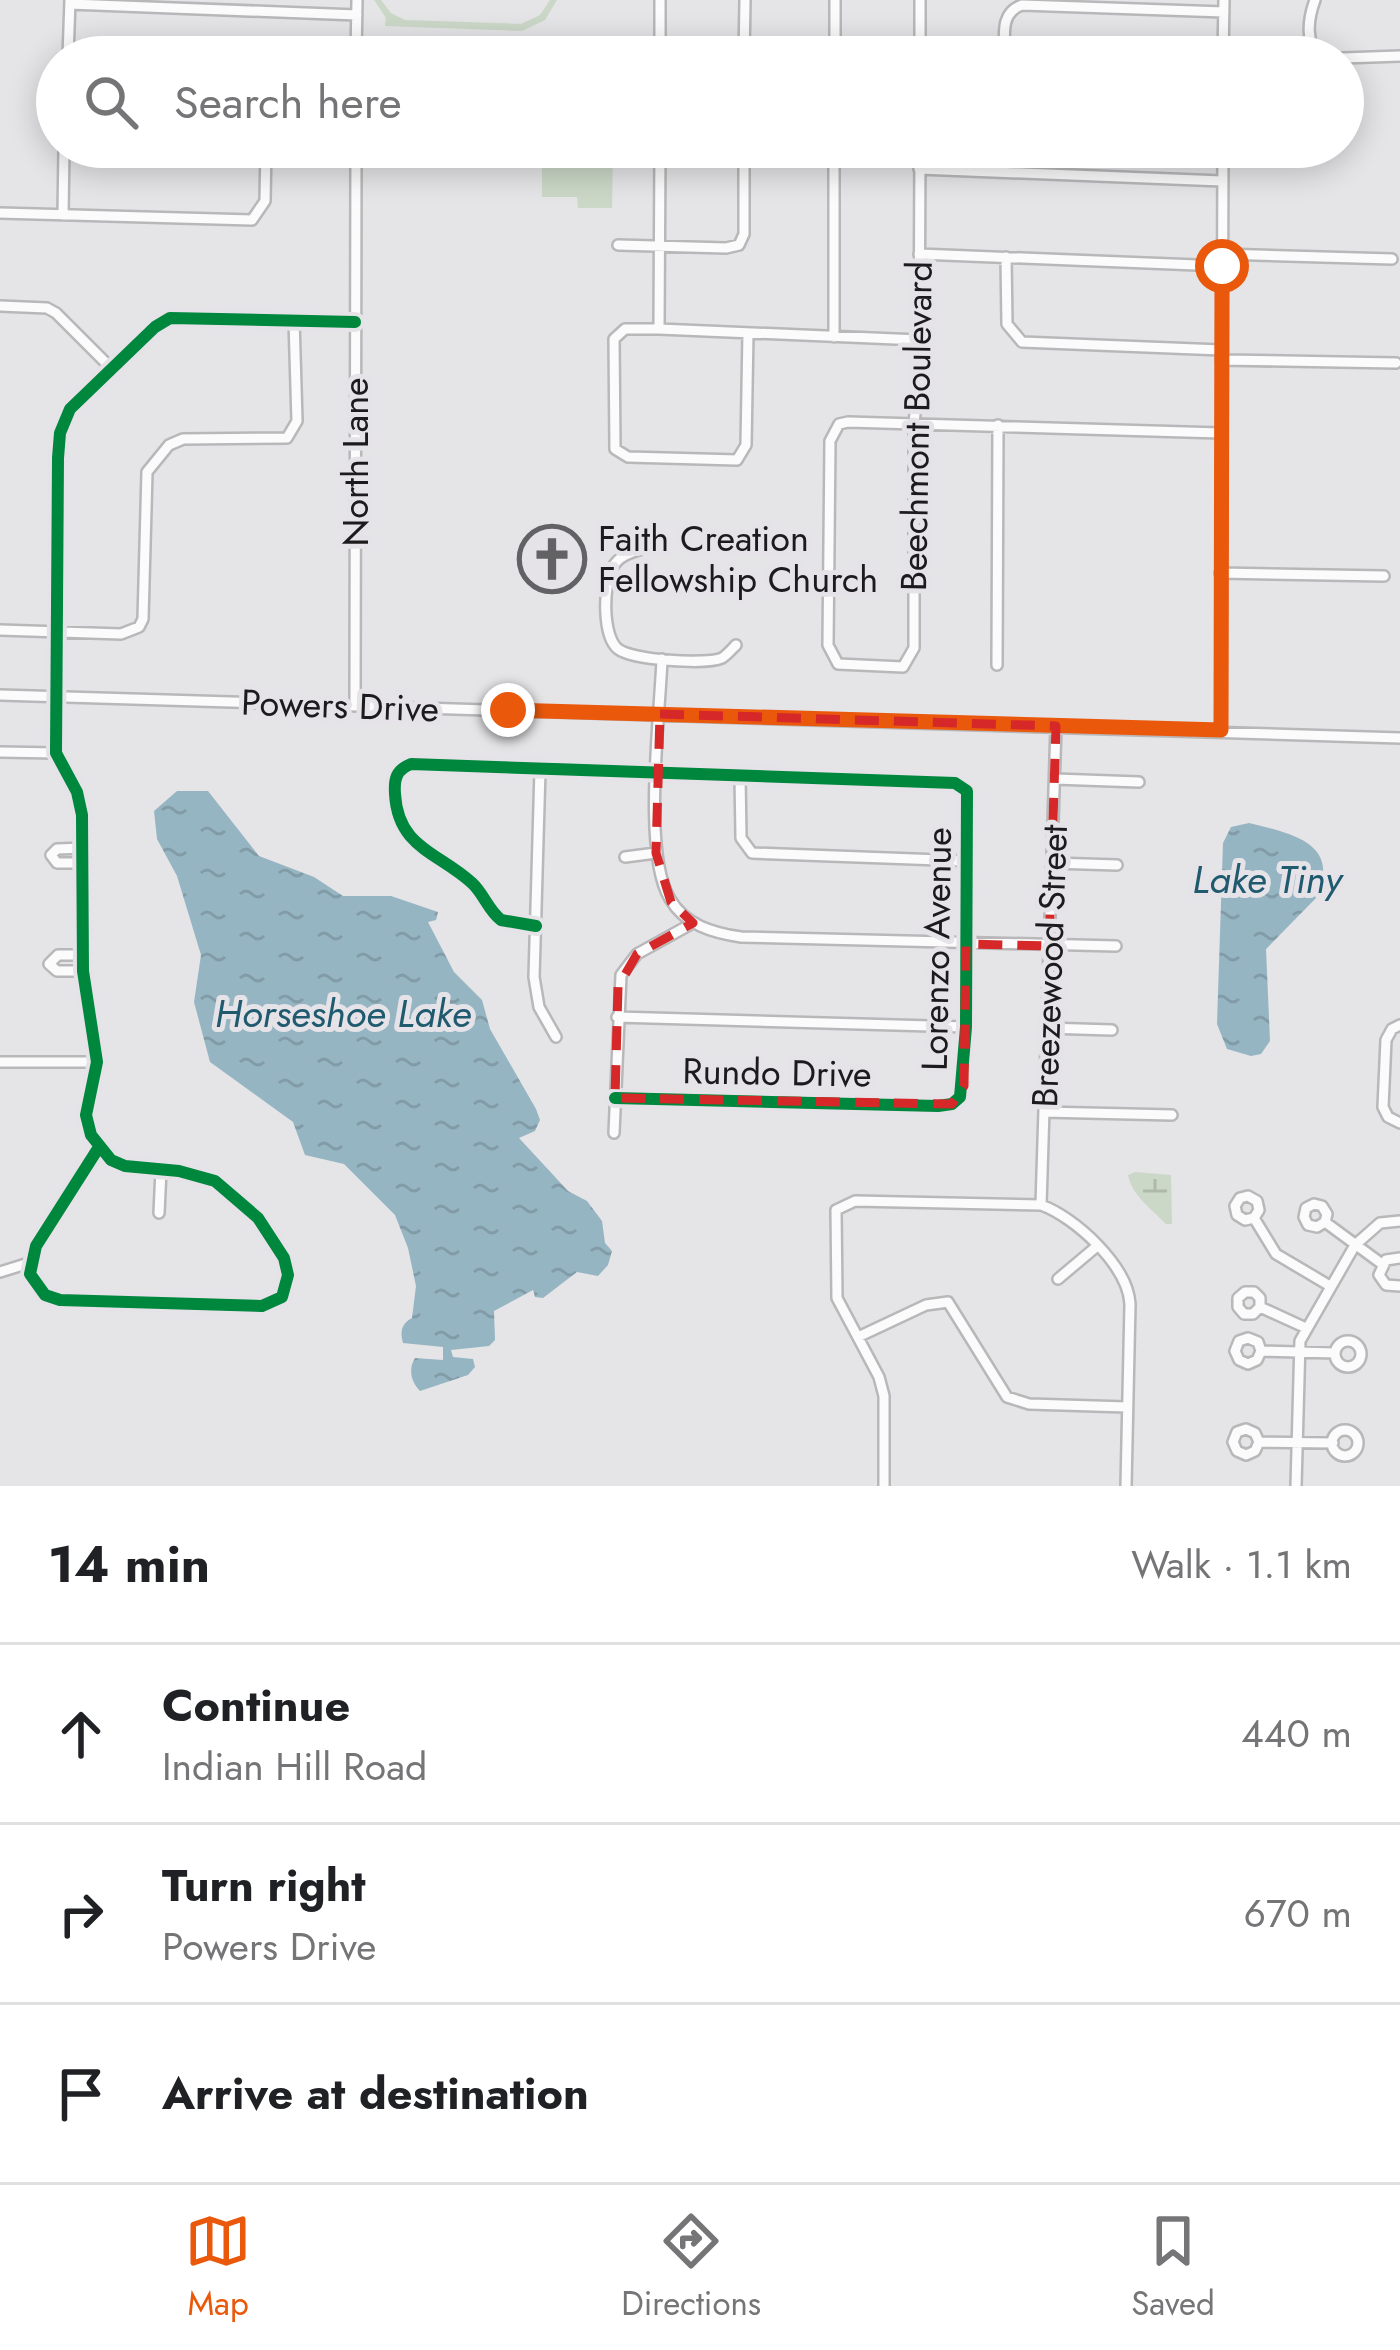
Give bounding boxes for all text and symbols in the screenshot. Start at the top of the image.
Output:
search box [36,36,1364,168]
icon: search [78,69,144,135]
text: Search here [174,70,402,135]
route start [1195,239,1249,293]
street label: Beechmont Boulevard [887,260,945,592]
street label: North Lane [329,377,381,547]
place label: Faith Creation Fellowship Church [598,512,878,605]
church icon: Faith Creation Fellowship Church [517,524,587,594]
street label: Powers Drive [240,676,440,734]
route end [481,683,535,737]
street label: Breezewood Street [1018,823,1080,1108]
street label: Lorenzo Avenue [908,827,964,1071]
water label: Lake Tiny [1192,851,1344,908]
water label: Horseshoe Lake [215,985,472,1042]
street label: Rundo Drive [682,1044,872,1100]
text: 14 min [48,1527,210,1601]
text: Walk · 1.1 km [1131,1536,1352,1593]
text: Continue [162,1673,350,1738]
icon: ahead [48,1701,114,1767]
text: 440 m [1241,1705,1352,1762]
text: Indian Hill Road [162,1738,427,1795]
text: Turn right [162,1853,366,1918]
icon: right [48,1881,114,1947]
text: 670 m [1244,1885,1352,1942]
text: Powers Drive [162,1918,376,1975]
icon: arrive [48,2061,114,2127]
text: Arrive at destination [162,2061,589,2126]
tab: Map [185,2208,251,2327]
tab: Directions [621,2208,761,2327]
tab: Saved [1131,2208,1215,2327]

